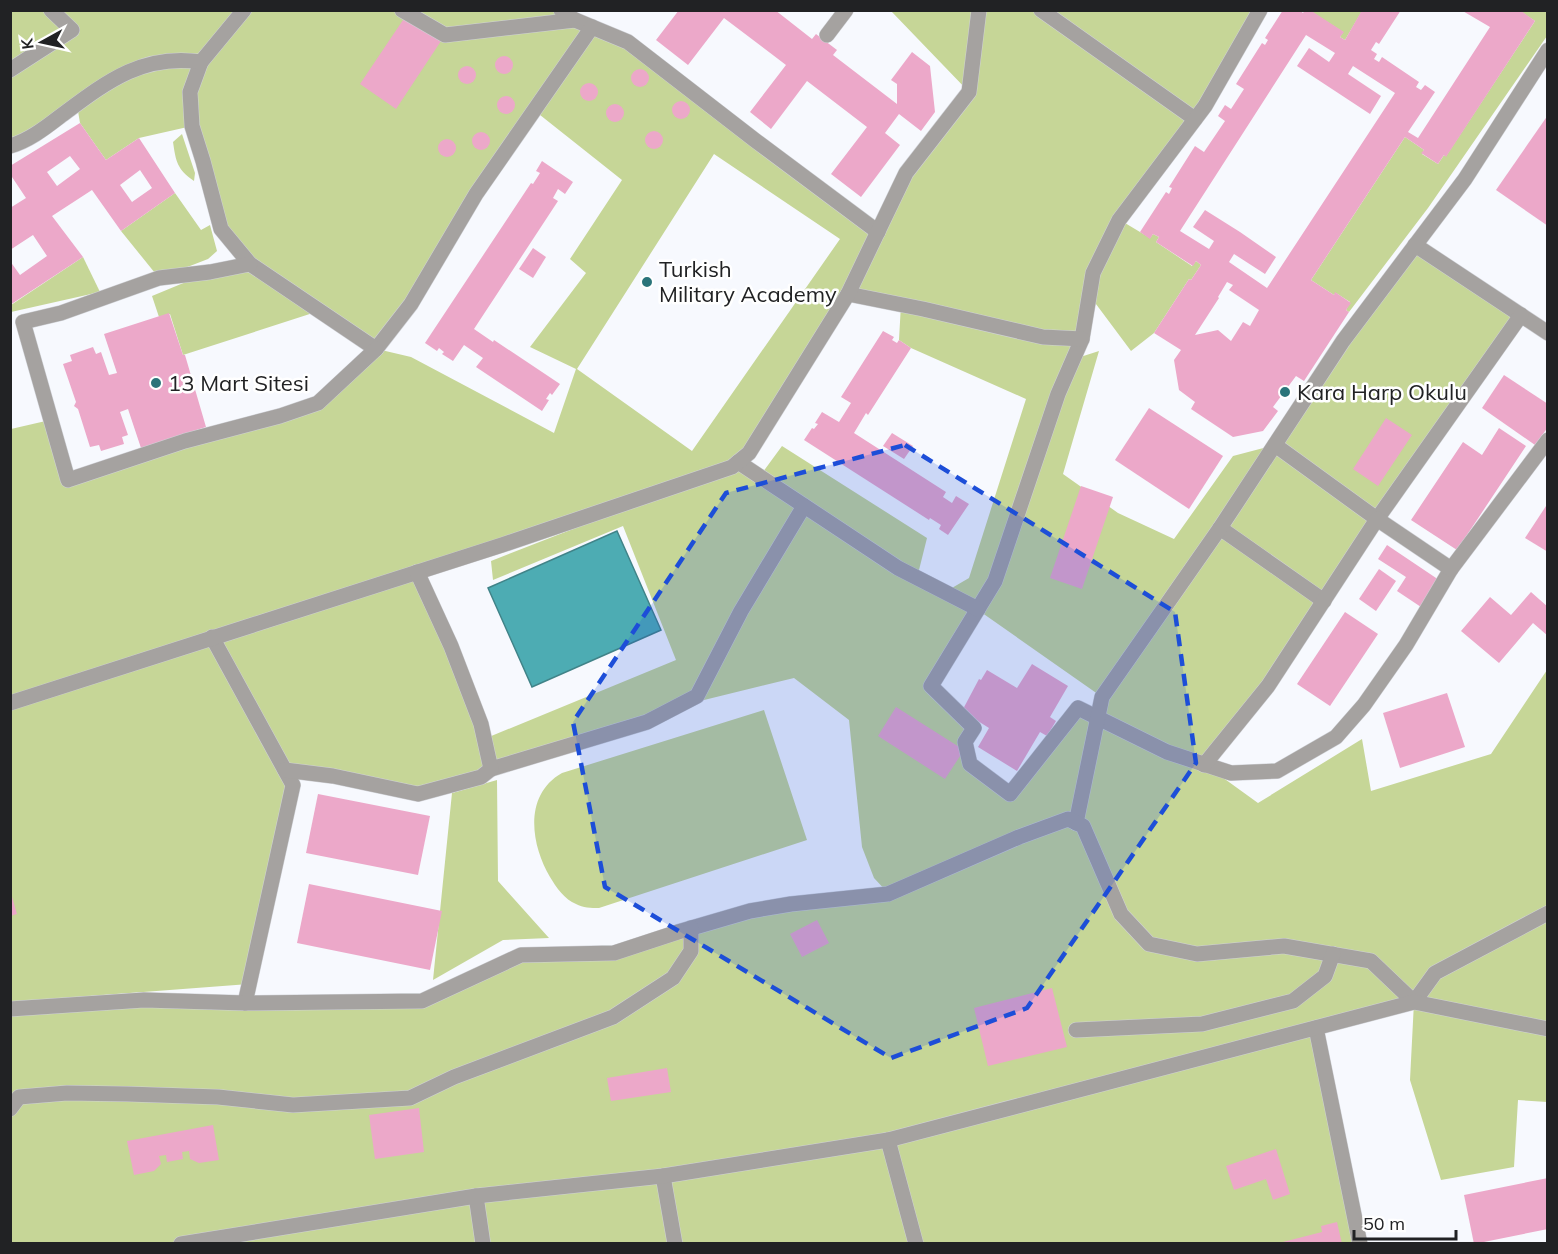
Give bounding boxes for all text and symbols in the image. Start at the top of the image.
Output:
north arrow [12,12,72,72]
text: K [16,36,38,51]
place label: Turkish Military Academy [659,255,837,308]
marker: Turkish Military Academy [640,275,654,289]
place label: 13 Mart Sitesi [168,369,309,397]
marker: 13 Mart Sitesi [149,376,163,390]
place label: Kara Harp Okulu [1297,378,1467,406]
marker: Kara Harp Okulu [1278,385,1292,399]
scale bar [1354,1203,1456,1241]
text: 50 m [1363,1212,1405,1235]

